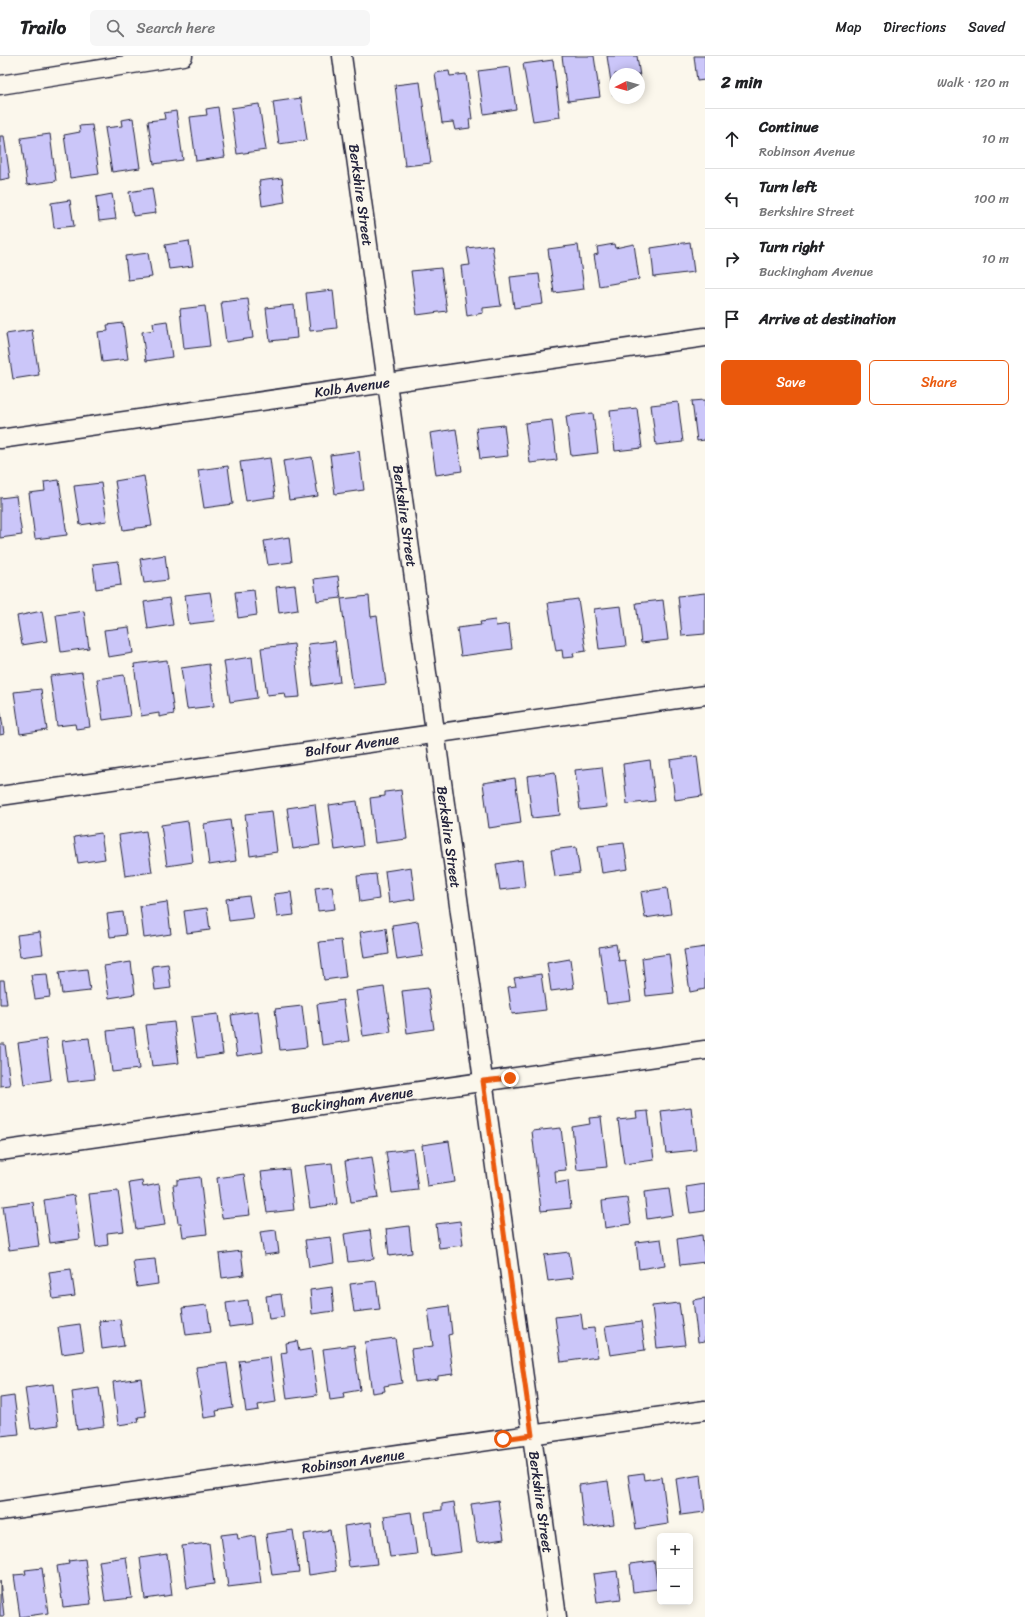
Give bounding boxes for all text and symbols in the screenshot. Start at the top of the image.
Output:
search box [90,10,370,46]
text: Trailo [20,11,66,44]
text: Search here [136,15,215,41]
text: Map [835,15,861,40]
text: Directions [883,15,946,40]
text: Saved [968,15,1005,40]
icon: search [104,17,126,39]
text: 2 min [721,67,762,97]
north arrow [609,68,645,104]
text: Walk · 120 m [937,71,1009,94]
text: Continue [759,114,819,140]
text: 10 m [982,127,1009,150]
icon: ahead [721,128,743,150]
text: Robinson Avenue [759,140,855,163]
street label: Berkshire Street [341,142,380,248]
text: Turn left [759,174,817,200]
text: 100 m [974,187,1009,210]
icon: left [721,188,743,210]
text: Berkshire Street [759,200,855,223]
text: Turn right [759,234,824,260]
text: 10 m [982,247,1009,270]
icon: right [721,248,743,270]
text: Buckingham Avenue [759,260,873,283]
text: Arrive at destination [759,306,896,332]
icon: arrive [721,308,743,330]
button: Save [721,360,861,405]
button: Share [869,360,1009,405]
street label: Kolb Avenue [313,370,391,405]
street label: Berkshire Street [385,463,424,569]
street label: Balfour Avenue [303,726,401,764]
street label: Berkshire Street [429,784,468,890]
route end [501,1069,519,1087]
street label: Buckingham Avenue [290,1080,415,1121]
route start [494,1430,512,1448]
street label: Robinson Avenue [300,1442,406,1481]
street label: Berkshire Street [521,1449,560,1555]
map controls [657,1533,693,1605]
button: + [657,1533,693,1569]
button: − [657,1569,693,1605]

